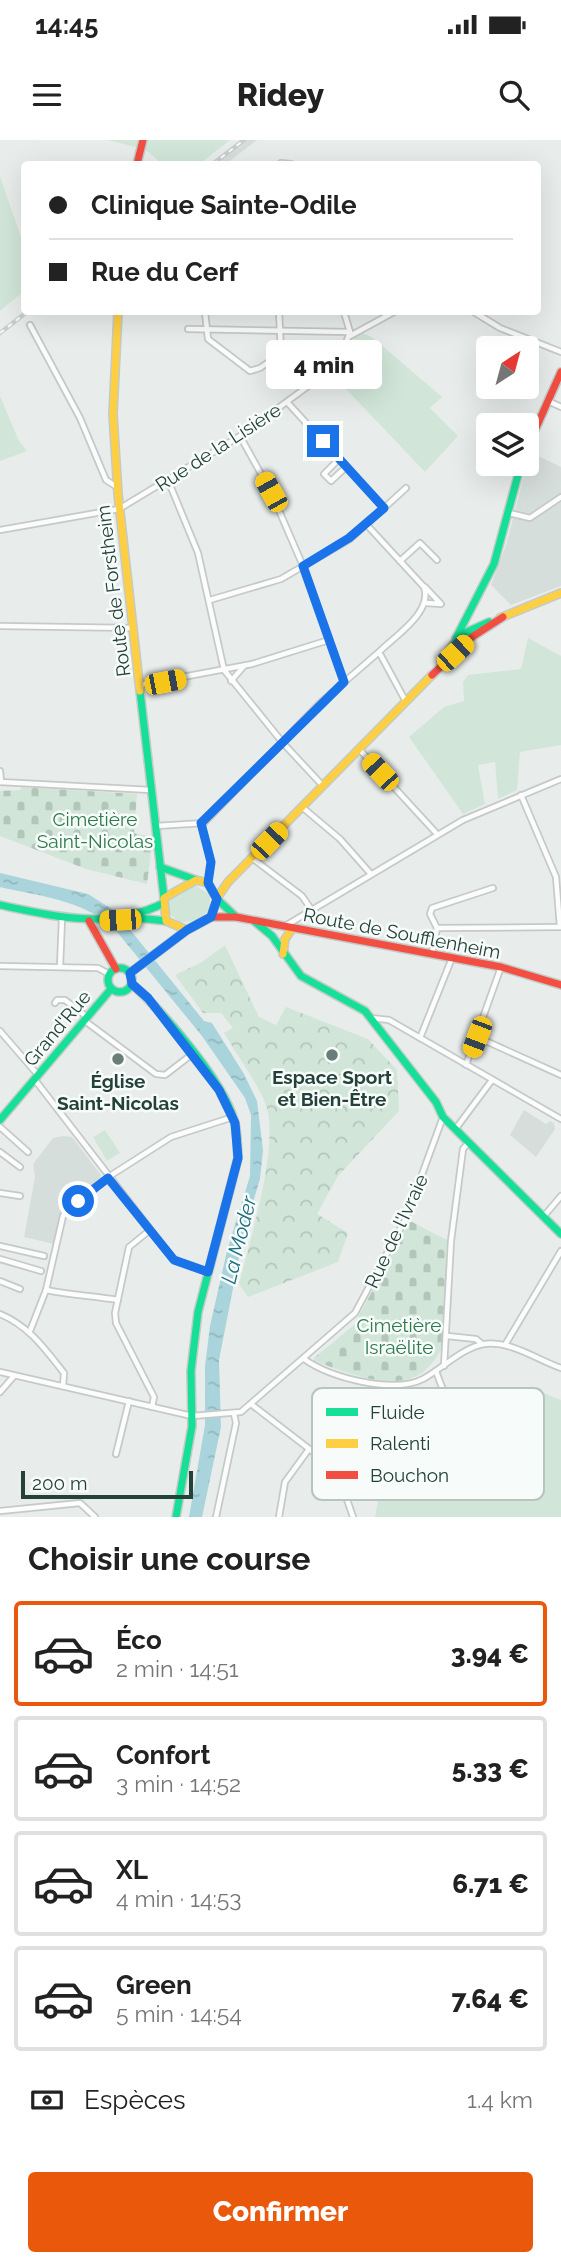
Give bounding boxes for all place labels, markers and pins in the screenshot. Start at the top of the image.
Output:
marker: Espace Sport et Bien-Être [324,1047,340,1063]
marker: Église Saint-Nicolas [110,1051,126,1067]
place label: Espace Sport et Bien-Être [272,1066,393,1110]
place label: Église Saint-Nicolas [57,1070,179,1114]

